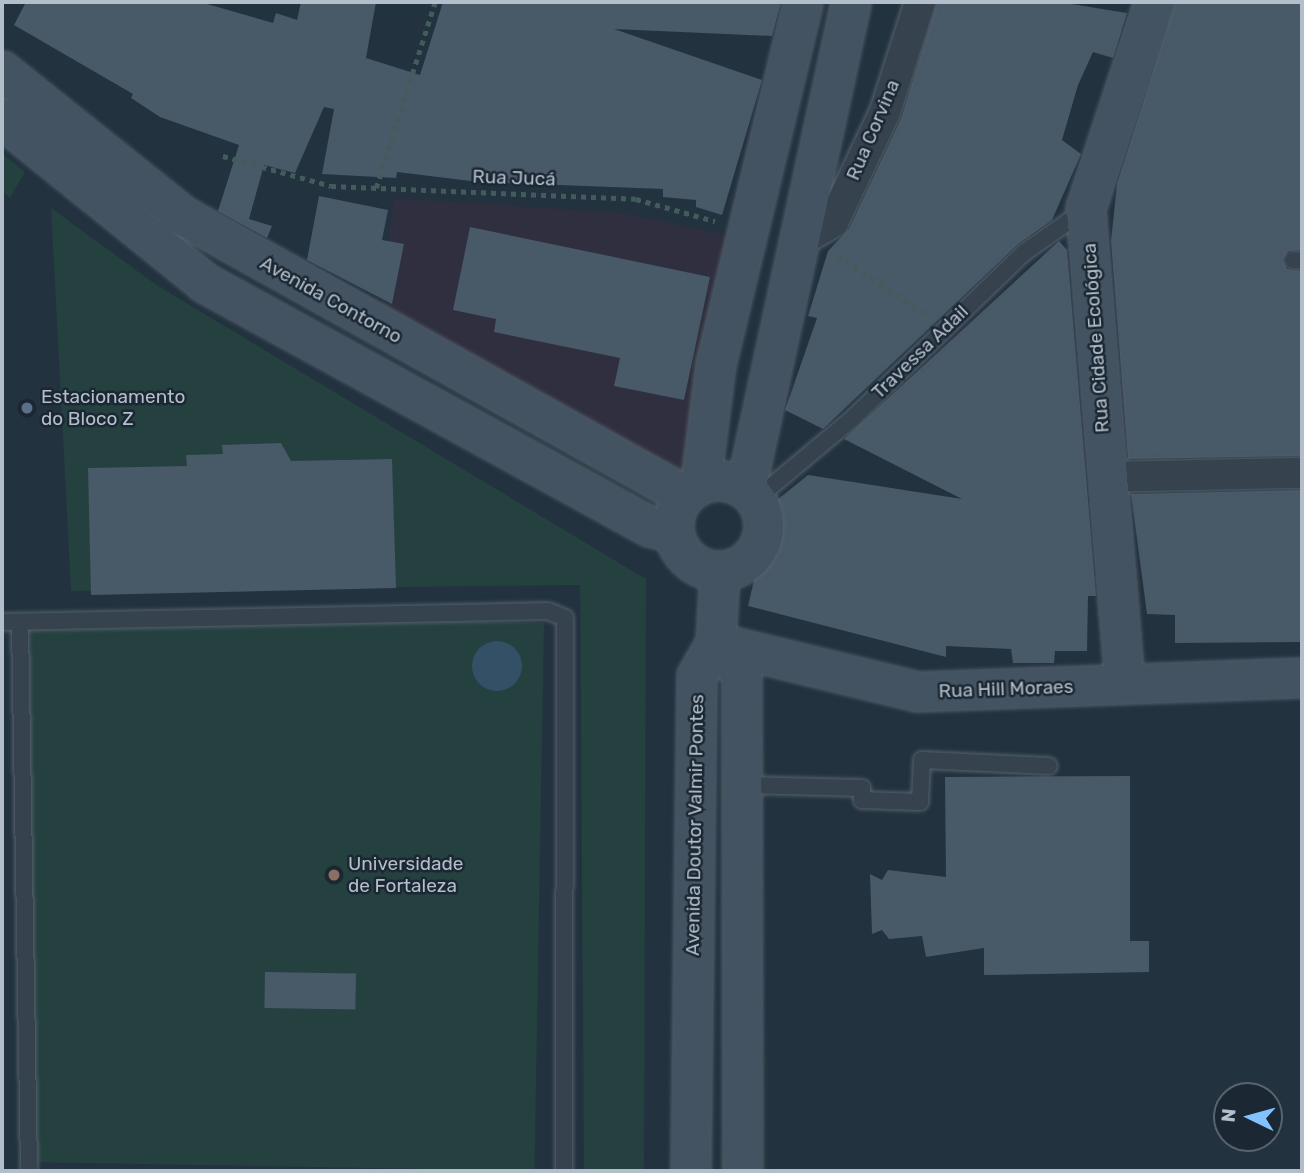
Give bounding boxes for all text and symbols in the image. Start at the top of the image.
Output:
street label: Rua Corvina [842,76,904,184]
street label: Rua Jucá [472,165,556,191]
street label: Rua Cidade Ecológica [1078,242,1114,434]
street label: Avenida Contorno [256,252,406,348]
street label: Travessa Adail [867,300,973,404]
place label: Estacionamento do Bloco Z [41,386,185,430]
marker: Estacionamento do Bloco Z [19,400,35,416]
street label: Rua Hill Moraes [938,675,1074,703]
street label: Avenida Doutor Valmir Pontes [681,693,709,957]
place label: Universidade de Fortaleza [348,853,463,897]
marker: Universidade de Fortaleza [326,867,342,883]
north arrow [1213,1082,1283,1152]
text: N [1217,1107,1241,1123]

